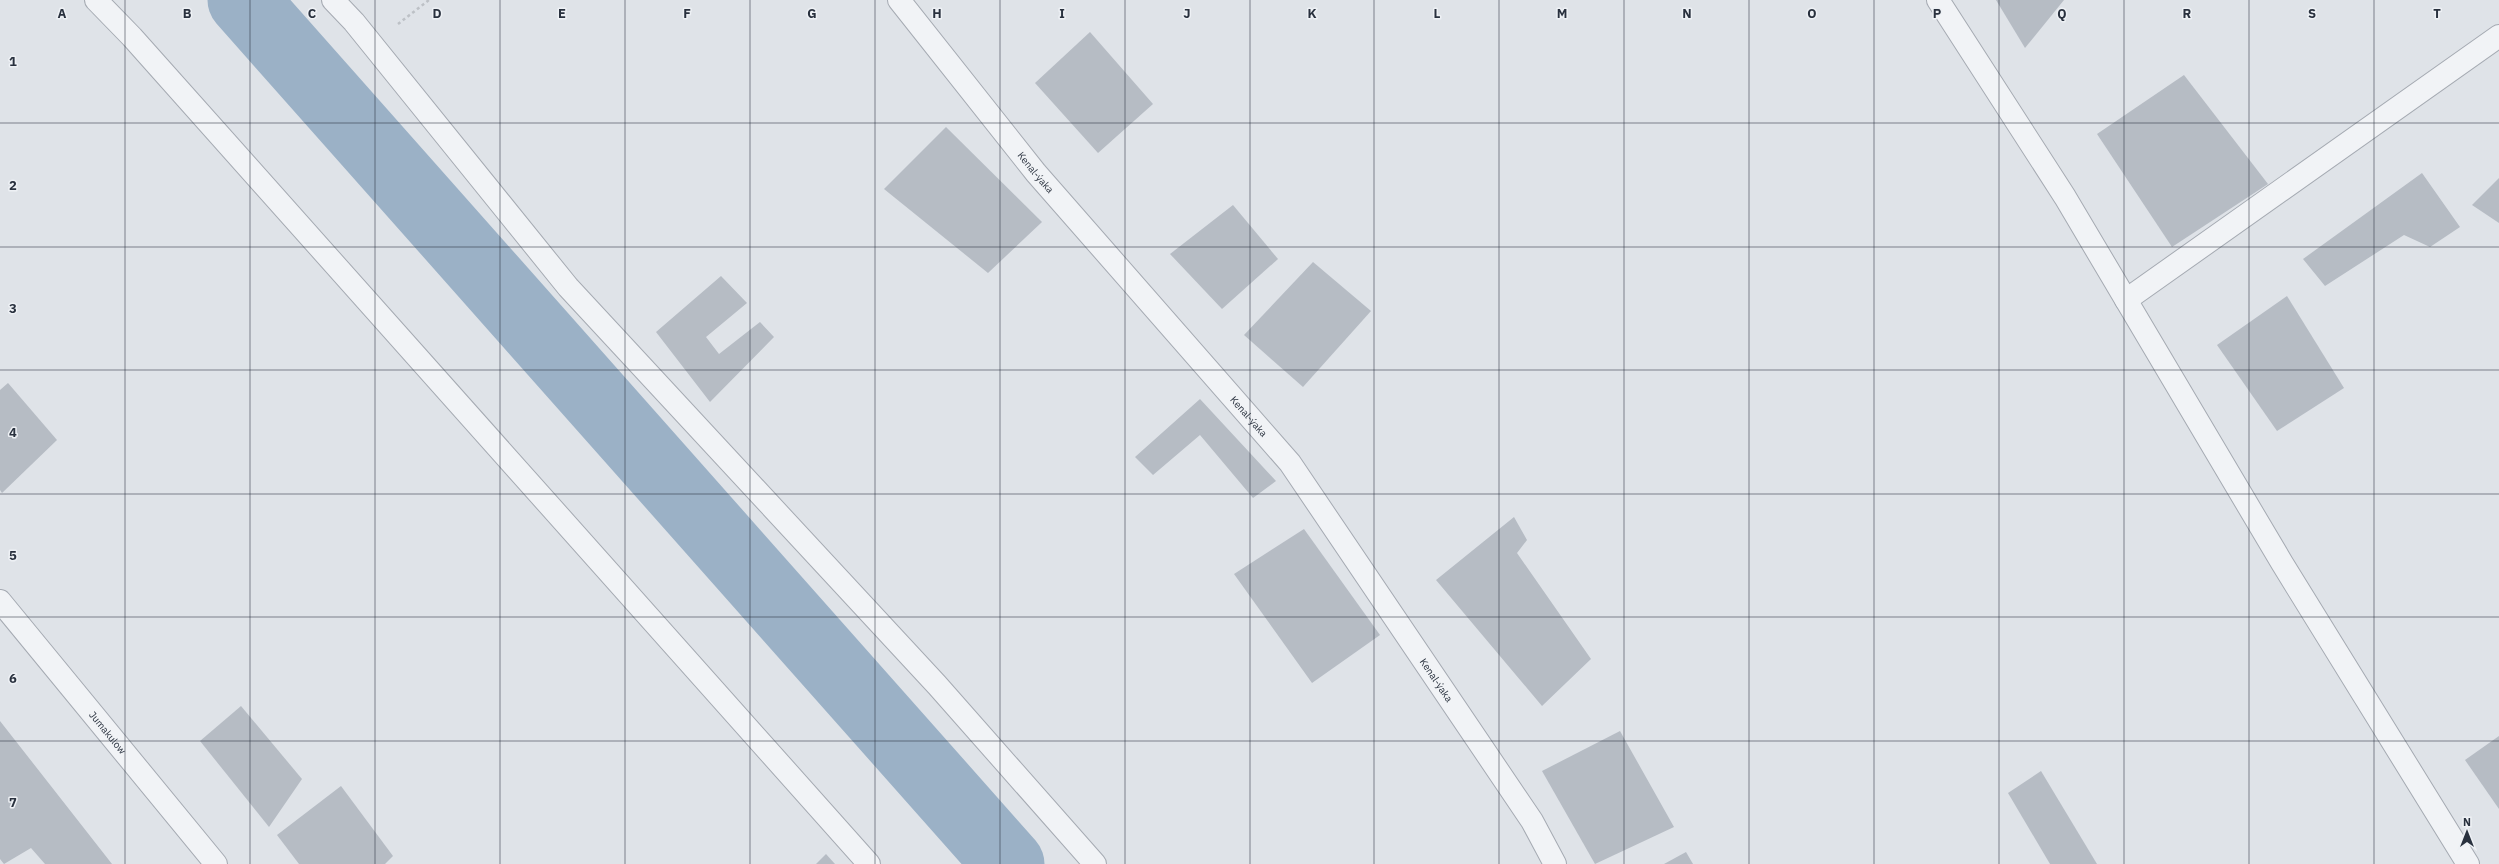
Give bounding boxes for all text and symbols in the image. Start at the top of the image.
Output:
text: A [58,5,67,22]
text: B [183,5,192,22]
text: C [308,5,317,22]
text: D [432,5,442,22]
text: E [558,5,566,22]
text: F [683,5,691,22]
text: G [807,5,817,22]
text: H [932,5,942,22]
text: I [1059,5,1065,22]
text: J [1183,5,1191,22]
text: K [1307,5,1317,22]
text: L [1434,5,1441,22]
text: M [1557,5,1567,22]
text: N [1682,5,1692,22]
text: O [1807,5,1817,22]
text: P [1933,5,1942,22]
text: Q [2057,5,2067,22]
text: R [2183,5,2192,22]
text: S [2308,5,2316,22]
text: T [2433,5,2441,22]
text: 1 [9,53,17,70]
street label: Kenal-ýaka [1015,149,1057,196]
text: 2 [9,177,17,194]
text: 3 [9,300,17,317]
street label: Kenal-ýaka [1227,393,1270,440]
text: 4 [9,424,17,441]
text: 5 [9,547,17,564]
street label: Kenal-ýaka [1417,656,1456,705]
text: 6 [9,670,17,687]
street label: Jumakulow [86,709,129,757]
text: 7 [9,794,17,811]
north arrow [2447,812,2487,852]
text: N [2463,815,2471,829]

